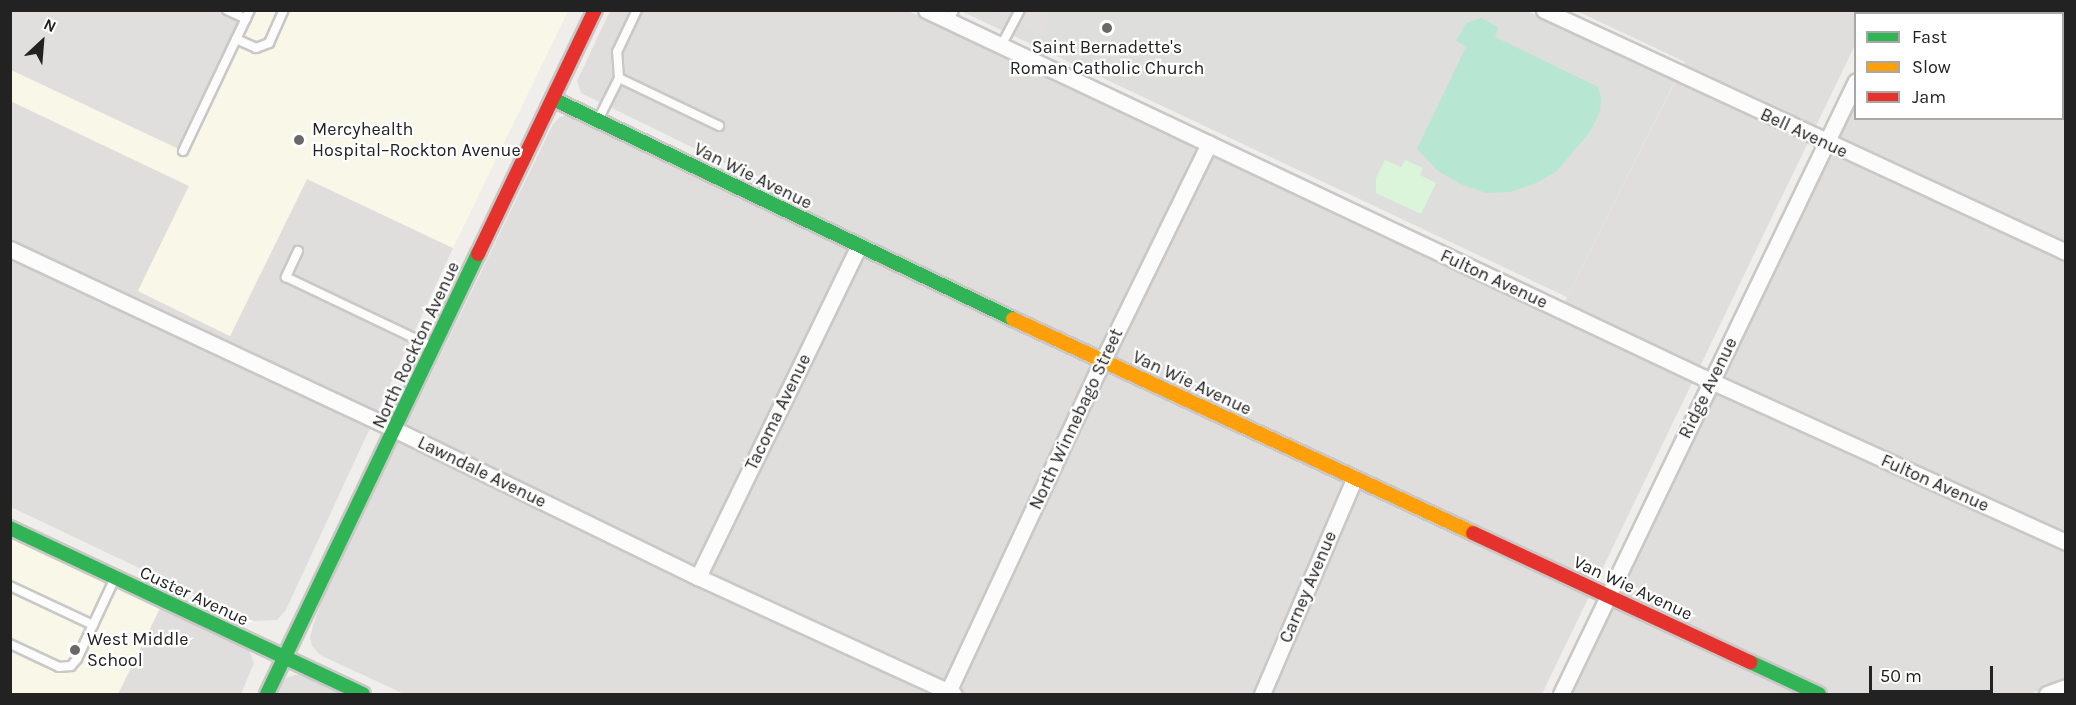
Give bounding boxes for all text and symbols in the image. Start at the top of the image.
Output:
north arrow [12,12,72,72]
legend [1854,12,2064,120]
text: N [41,14,59,36]
marker: Saint Bernadette's Roman Catholic Church [1100,21,1114,35]
text: Fast [1912,26,1947,48]
place label: Saint Bernadette's Roman Catholic Church [1010,37,1204,80]
text: Slow [1912,56,1951,78]
text: Jam [1912,86,1946,108]
street label: Bell Avenue [1757,103,1851,163]
place label: Mercyhealth Hospital–Rockton Avenue [312,119,521,162]
marker: Mercyhealth Hospital–Rockton Avenue [290,131,308,149]
street label: Van Wie Avenue [690,138,816,214]
street label: Fulton Avenue [1437,245,1551,313]
street label: North Rockton Avenue [368,258,464,432]
street label: North Winnebago Street [1025,325,1127,513]
street label: Ridge Avenue [1674,334,1742,442]
street label: Van Wie Avenue [1129,346,1255,420]
street label: Tacoma Avenue [741,350,815,474]
street label: Lawndale Avenue [414,431,550,513]
street label: Fulton Avenue [1878,450,1992,516]
street label: Carney Avenue [1275,528,1341,646]
street label: Van Wie Avenue [1570,551,1696,625]
street label: Custer Avenue [136,561,252,631]
place label: West Middle School [87,629,188,672]
marker: West Middle School [68,643,82,657]
scale bar [1872,654,1996,692]
text: 50 m [1880,665,1922,687]

